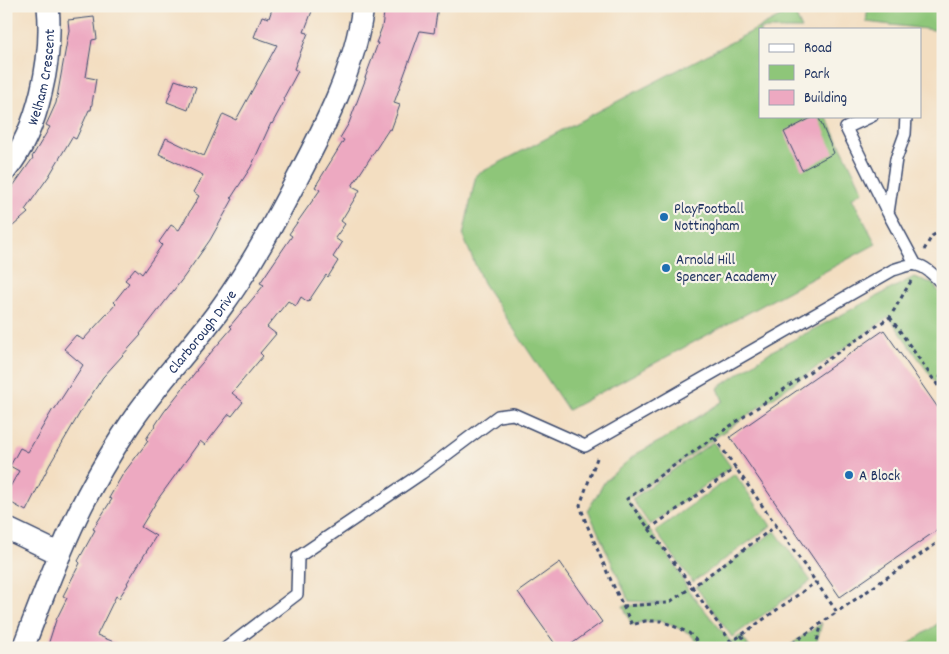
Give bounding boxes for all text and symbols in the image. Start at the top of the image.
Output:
street label: Welham Crescent [23,28,62,129]
legend [759,28,922,118]
text: Road [804,38,832,60]
text: Park [804,64,830,86]
text: Building [804,88,847,110]
place label: PlayFootball Nottingham [674,199,744,238]
marker: PlayFootball Nottingham [658,211,670,223]
place label: Arnold Hill Spencer Academy [676,250,777,289]
marker: Arnold Hill Spencer Academy [660,262,672,274]
street label: Clarborough Drive [163,286,243,380]
place label: A Block [859,466,900,488]
marker: A Block [843,469,855,481]

